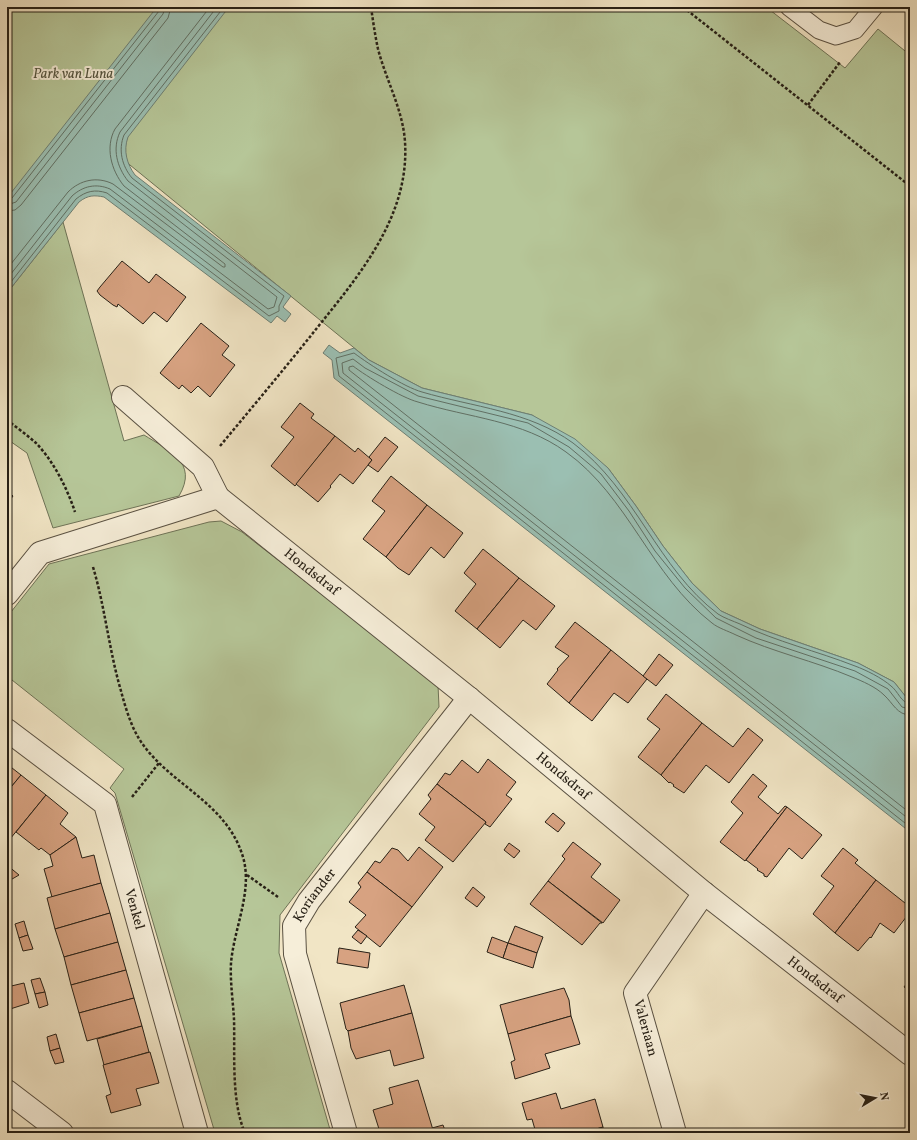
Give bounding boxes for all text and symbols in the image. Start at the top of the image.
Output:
park label: Park van Luna [33,65,113,84]
street label: Hondsdraf [280,544,344,601]
street label: Hondsdraf [532,748,595,805]
street label: Koriander [289,865,341,926]
street label: Venkel [120,887,149,932]
street label: Hondsdraf [783,952,848,1008]
street label: Valeriaan [628,997,662,1059]
north arrow [855,1078,895,1118]
text: N [875,1091,891,1102]

